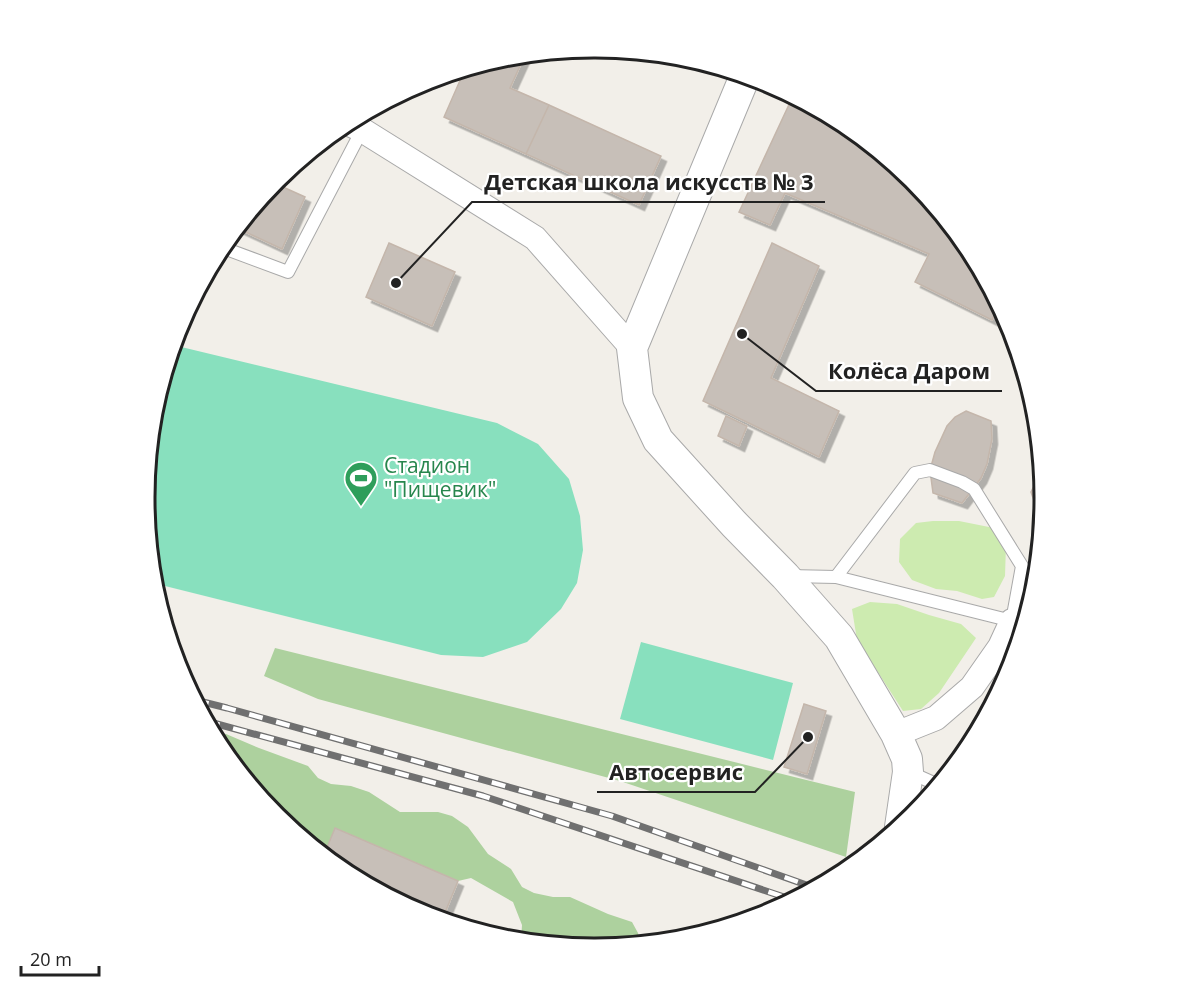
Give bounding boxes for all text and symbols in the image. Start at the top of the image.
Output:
callout: Детская школа искусств № 3 [472,162,825,202]
text: Детская школа искусств № 3 [484,166,814,196]
callout: Колёса Даром [816,351,1002,391]
text: Колёса Даром [828,355,990,385]
place label: Стадион "Пищевик" [384,451,496,503]
sports icon: Стадион "Пищевик" [343,460,379,507]
callout: Автосервис [597,752,755,792]
text: Автосервис [609,756,743,786]
scale bar [21,939,99,977]
text: 20 m [30,947,72,971]

